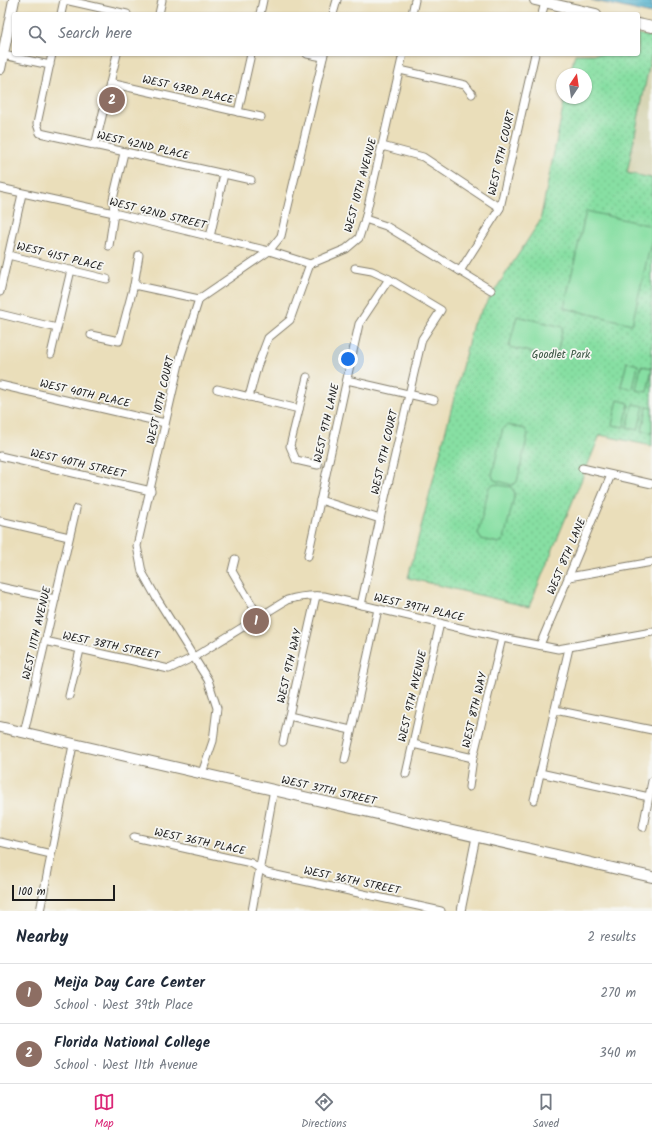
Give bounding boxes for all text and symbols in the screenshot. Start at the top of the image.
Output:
search box [12,12,640,56]
text: Search here [58,22,132,46]
icon: search [26,23,48,45]
north arrow [556,68,592,104]
street label: WEST 43RD PLACE [140,71,236,109]
pin: 2 [99,85,125,115]
street label: WEST 9TH COURT [483,108,521,197]
street label: WEST 42ND PLACE [95,127,191,165]
street label: WEST 10TH AVENUE [340,135,382,235]
street label: WEST 42ND STREET [107,193,209,235]
street label: WEST 41ST PLACE [15,238,105,277]
park label: Goodlet Park [532,346,591,364]
your location [338,349,358,369]
street label: WEST 10TH COURT [142,353,180,446]
street label: WEST 40TH PLACE [38,375,132,413]
street label: WEST 9TH LANE [309,381,345,465]
street label: WEST 9TH COURT [366,407,404,496]
street label: WEST 40TH STREET [28,444,128,484]
street label: WEST 8TH LANE [543,515,591,598]
street label: WEST 11TH AVENUE [17,584,57,682]
street label: WEST 39TH PLACE [372,589,466,627]
pin: 1 [243,606,269,636]
street label: WEST 38TH STREET [61,627,162,665]
street label: WEST 9TH WAY [273,627,307,705]
street label: WEST 9TH AVENUE [394,648,432,744]
street label: WEST 8TH WAY [458,670,493,750]
street label: WEST 37TH STREET [279,771,379,811]
street label: WEST 36TH PLACE [152,824,248,861]
street label: WEST 36TH STREET [302,862,403,900]
scale bar [12,883,115,902]
text: 100 m [18,883,46,901]
text: Nearby [16,924,68,951]
text: 2 results [588,927,636,948]
text: Meija Day Care Center [54,971,205,995]
text: 1 [27,983,31,1004]
text: 270 m [600,983,636,1004]
text: School · West 39th Place [54,995,193,1016]
text: Florida National College [54,1031,210,1055]
text: 2 [25,1043,33,1064]
text: 340 m [599,1043,636,1064]
text: School · West 11th Avenue [54,1055,198,1076]
tab: Map [93,1091,115,1133]
tab: Directions [301,1091,347,1133]
tab: Saved [533,1091,559,1133]

